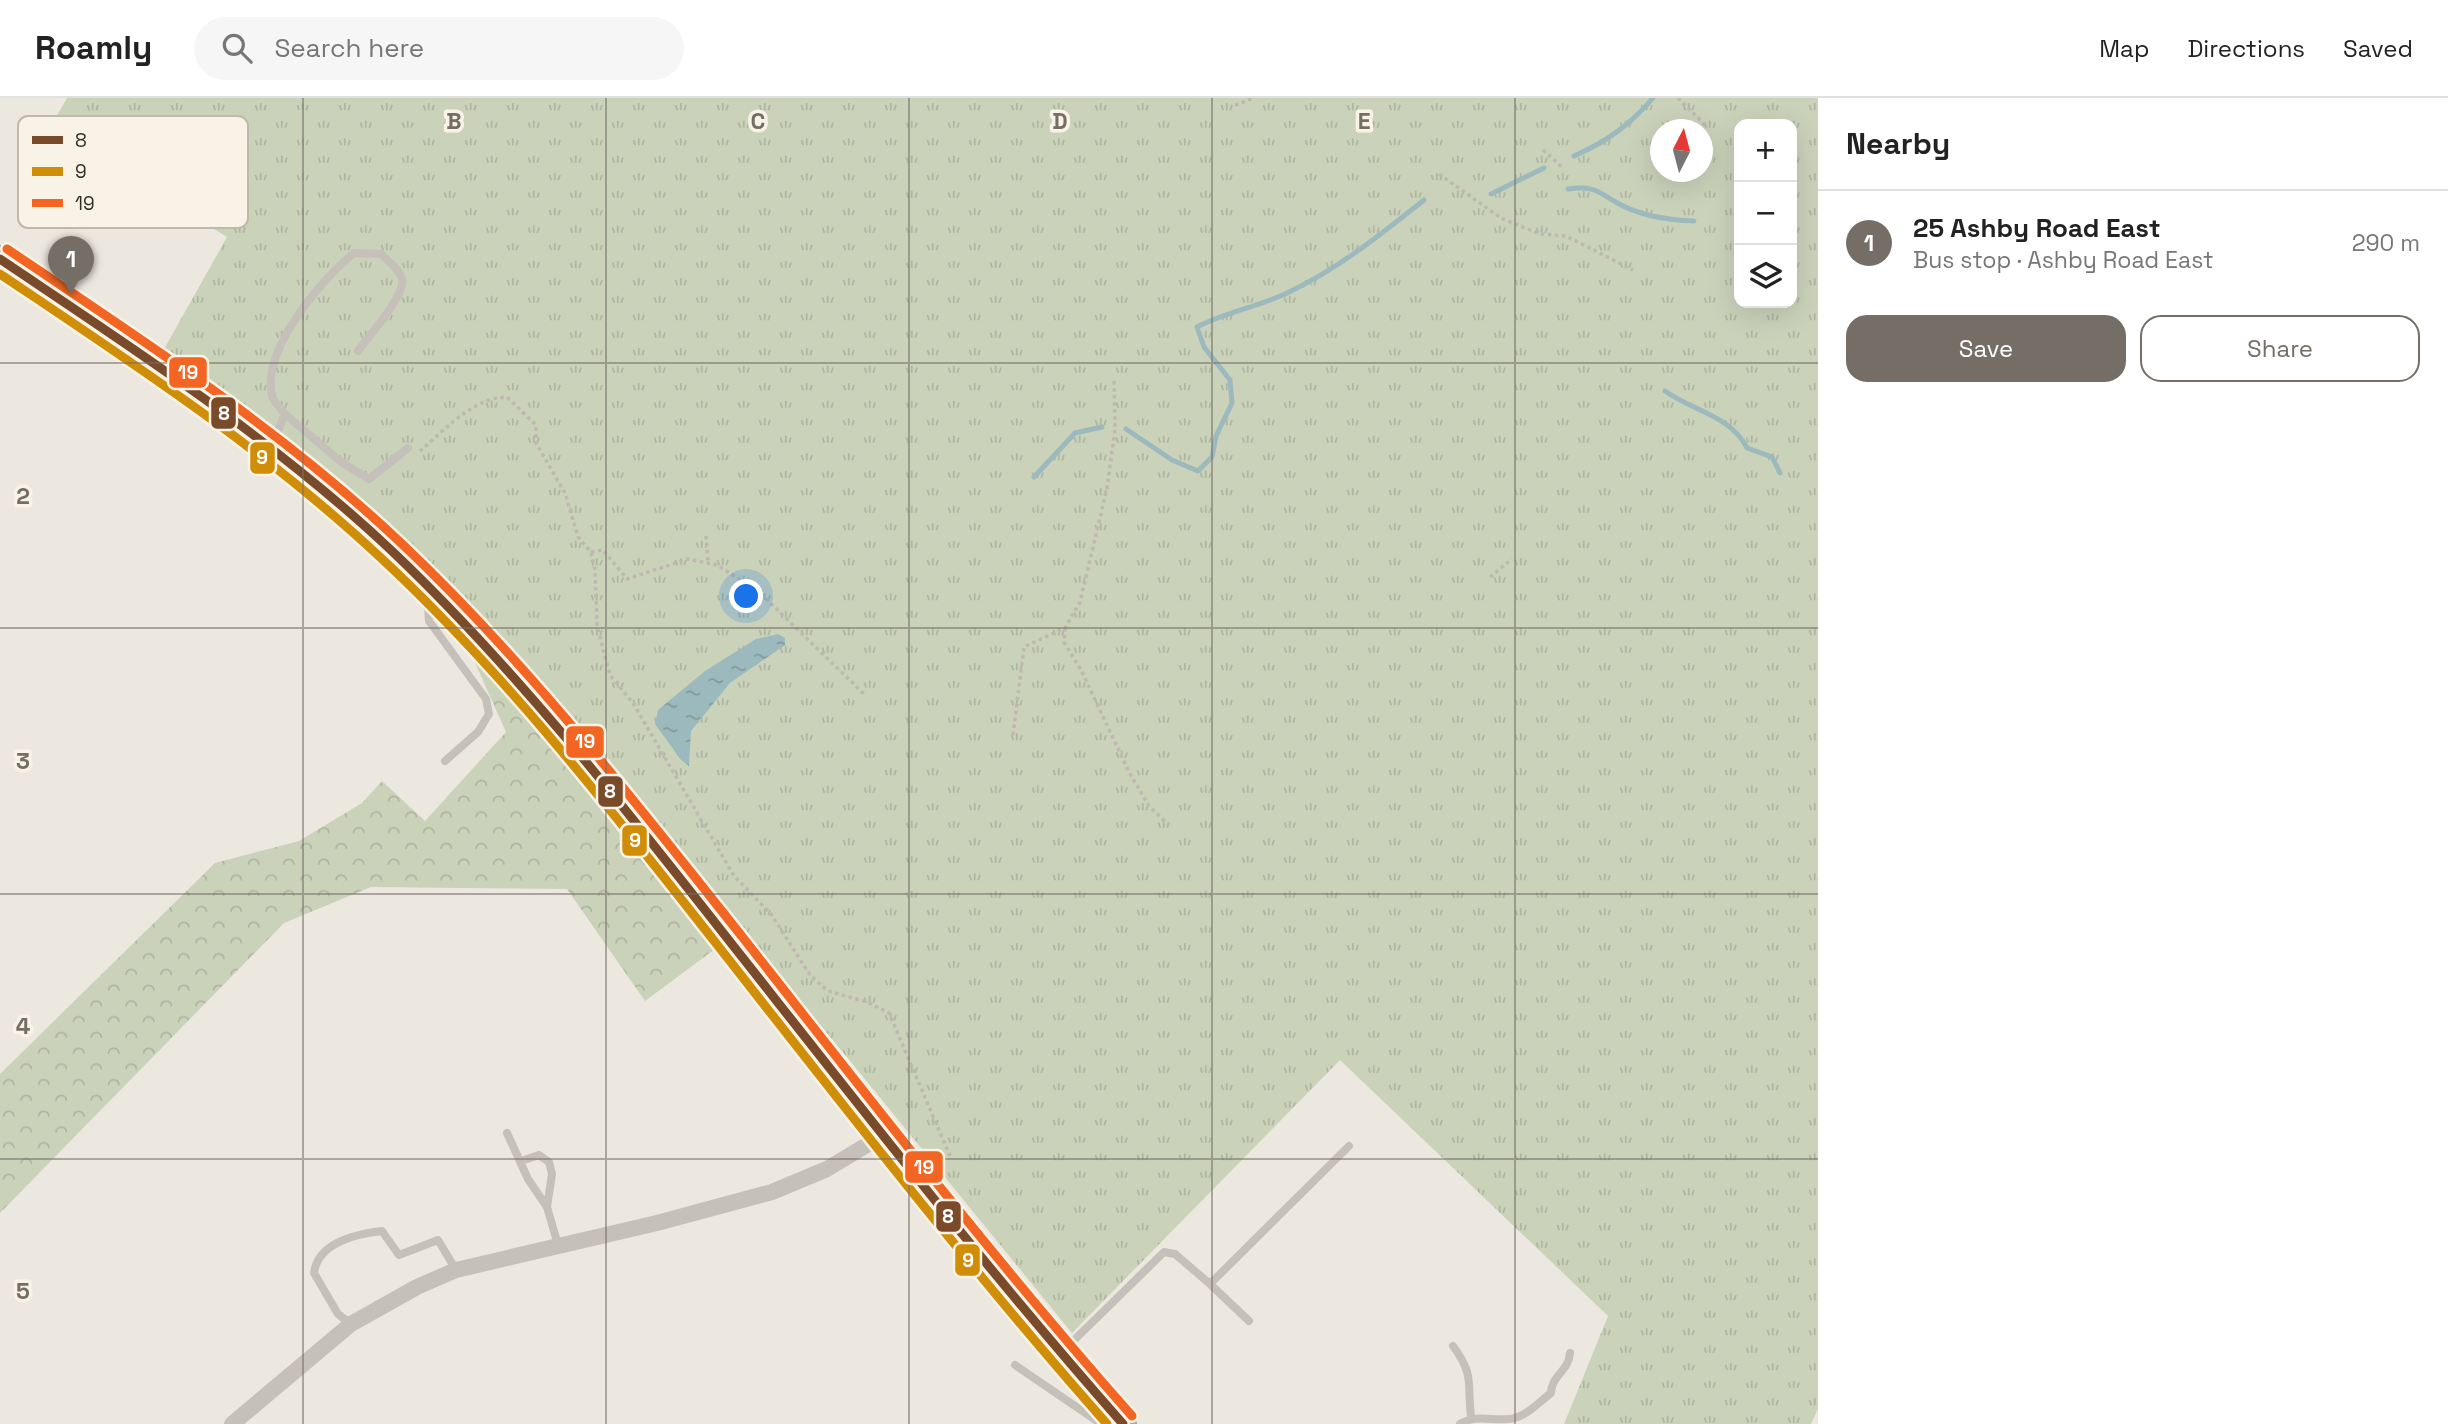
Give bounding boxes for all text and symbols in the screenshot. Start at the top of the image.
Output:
search box [194,17,684,80]
text: Roamly [35,27,152,69]
icon: search [218,29,256,67]
text: Search here [274,31,424,65]
text: Map [2099,33,2149,64]
text: Directions [2187,33,2305,64]
text: Saved [2343,33,2413,64]
text: B [446,106,462,136]
text: C [751,106,765,136]
text: D [1052,106,1068,136]
text: E [1358,106,1370,136]
legend [18,116,248,228]
north arrow [1650,119,1713,182]
map controls [1734,119,1797,308]
button: + [1734,119,1797,182]
text: Nearby [1846,124,1950,163]
text: 8 [75,128,87,153]
text: 9 [75,159,87,184]
button: − [1734,182,1797,245]
text: 19 [75,191,95,216]
text: 25 Ashby Road East [1913,211,2161,245]
text: 1 [1864,228,1874,258]
text: 290 m [2352,228,2420,258]
pin: 1 [48,236,94,294]
button: layers [1734,245,1797,308]
text: Bus stop · Ashby Road East [1913,245,2214,275]
button: Save [1846,315,2126,382]
button: Share [2140,315,2420,382]
line badge: 19 [168,356,208,389]
text: 19 [178,360,198,385]
line badge: 8 [210,396,237,430]
text: 8 [218,401,230,426]
line badge: 9 [249,441,276,475]
text: 9 [256,445,268,470]
text: 2 [16,481,30,511]
your location [729,579,763,613]
line badge: 19 [565,725,605,759]
text: 19 [575,729,595,754]
text: 3 [16,746,30,776]
line badge: 8 [597,775,624,808]
text: 8 [604,779,616,804]
line badge: 9 [621,824,648,857]
text: 9 [629,828,641,853]
text: 4 [16,1011,31,1041]
line badge: 19 [904,1150,944,1184]
text: 19 [914,1155,934,1180]
line badge: 8 [935,1200,962,1233]
text: 8 [942,1204,954,1229]
line badge: 9 [954,1243,981,1277]
text: 9 [962,1248,974,1273]
text: 5 [16,1276,30,1306]

